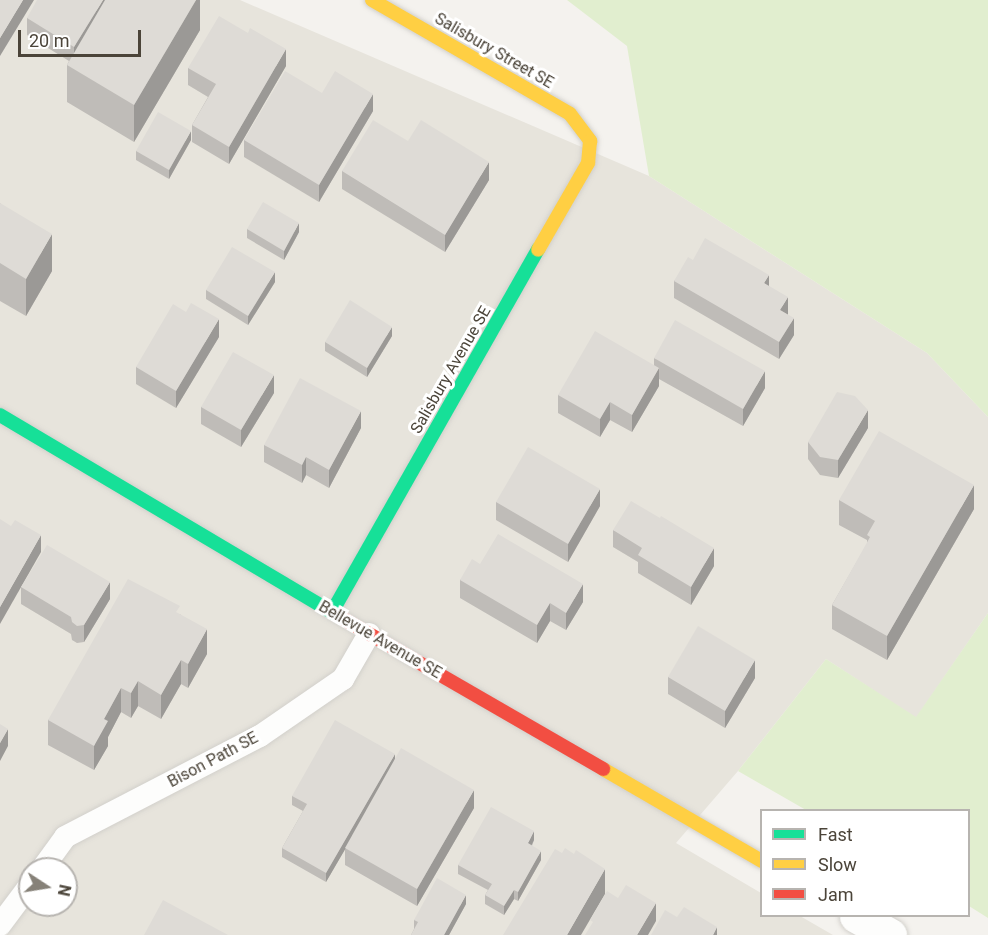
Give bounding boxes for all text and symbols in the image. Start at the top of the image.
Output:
street label: Salisbury Street SE [431,9,557,93]
scale bar [21,18,144,56]
text: 20 m [29,30,69,51]
street label: Salisbury Avenue SE [407,303,495,437]
street label: Bellevue Avenue SE [315,597,445,683]
street label: Bison Path SE [165,728,261,792]
legend [760,809,970,917]
text: Fast [818,824,853,845]
text: Slow [818,854,857,875]
north arrow [18,857,78,917]
text: N [54,883,75,898]
text: Jam [818,884,854,905]

